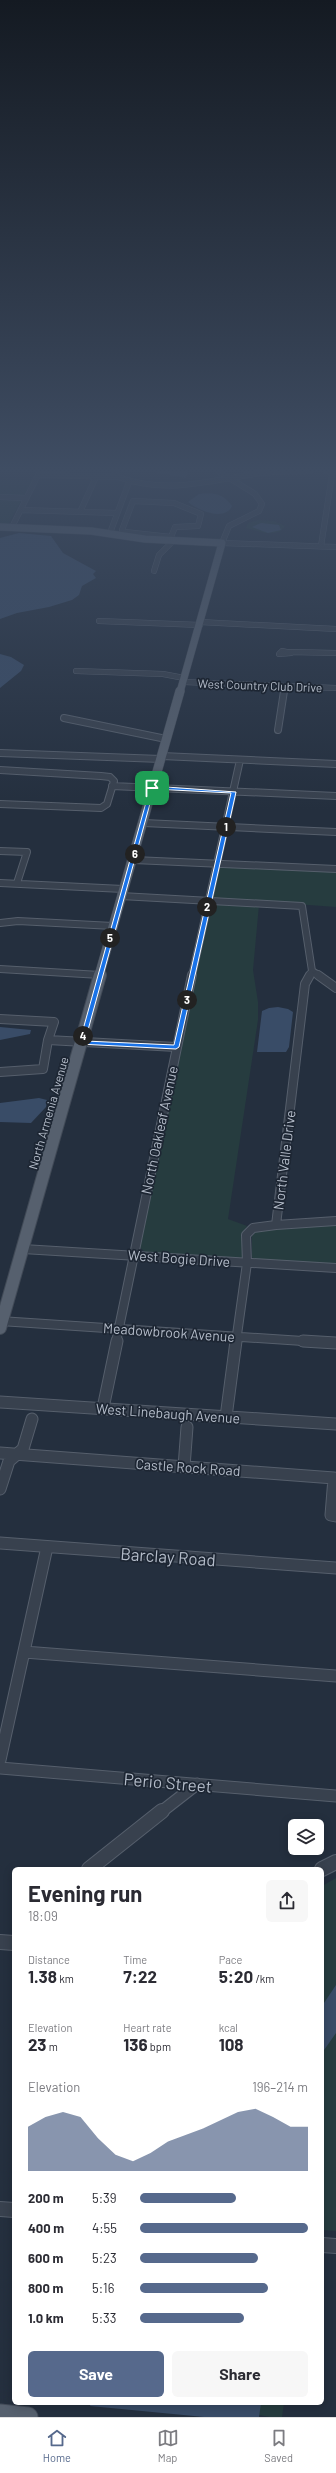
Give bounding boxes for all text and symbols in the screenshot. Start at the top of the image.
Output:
street label: West Country Club Drive [197,676,323,694]
pin [135,771,169,805]
icon: arrive [141,777,163,799]
pin: 1 [216,817,236,837]
text: 1 [224,820,228,833]
pin: 6 [125,844,145,864]
text: 6 [132,847,138,860]
pin: 2 [197,897,217,917]
text: 2 [204,900,210,913]
pin: 5 [100,928,120,948]
text: 5 [107,931,113,944]
pin: 3 [177,990,197,1010]
text: 3 [184,993,190,1006]
pin: 4 [73,1026,93,1046]
text: 4 [80,1029,86,1042]
street label: North Armenia Avenue [25,1055,71,1171]
street label: North Oakleaf Avenue [137,1064,181,1196]
street label: North Valle Drive [269,1109,299,1211]
street label: West Bogie Drive [127,1246,231,1270]
street label: Meadowbrook Avenue [103,1319,235,1345]
street label: West Linebaugh Avenue [95,1399,241,1427]
street label: Castle Rock Road [135,1455,241,1479]
street label: Barclay Road [120,1543,216,1569]
street label: Perio Street [123,1768,213,1796]
map controls [288,1819,324,1855]
button: layers [288,1819,324,1855]
text: Evening run [28,1880,142,1906]
button: share [266,1880,308,1922]
text: 18:09 [28,1908,58,1924]
text: Distance [28,1953,70,1966]
text: Time [123,1953,147,1966]
text: Pace [219,1953,242,1966]
text: 1.38 [28,1966,57,1986]
text: 7:22 [123,1966,157,1986]
text: 5:20 [219,1966,253,1986]
text: km [57,1972,74,1985]
text: /km [253,1972,274,1985]
text: Elevation [28,2021,72,2034]
text: Heart rate [123,2021,172,2034]
text: kcal [219,2021,238,2034]
text: 23 [28,2034,46,2054]
text: 136 [123,2034,148,2054]
text: 108 [219,2034,244,2054]
text: m [46,2040,58,2053]
text: bpm [148,2040,171,2053]
text: Elevation [28,2079,80,2095]
text: 196–214 m [252,2079,308,2095]
text: 200 m [28,2190,64,2206]
text: 5:39 [92,2190,117,2206]
text: 400 m [28,2220,64,2236]
text: 4:55 [92,2220,117,2236]
text: 600 m [28,2250,63,2266]
text: 5:23 [92,2250,117,2266]
text: 800 m [28,2280,63,2296]
text: 5:16 [92,2280,114,2296]
text: 1.0 km [28,2310,64,2326]
text: 5:33 [92,2310,116,2326]
button: Save [28,2351,164,2397]
button: Share [172,2351,308,2397]
tab: Home [43,2427,71,2464]
tab: Map [157,2427,179,2464]
tab: Saved [264,2427,293,2464]

